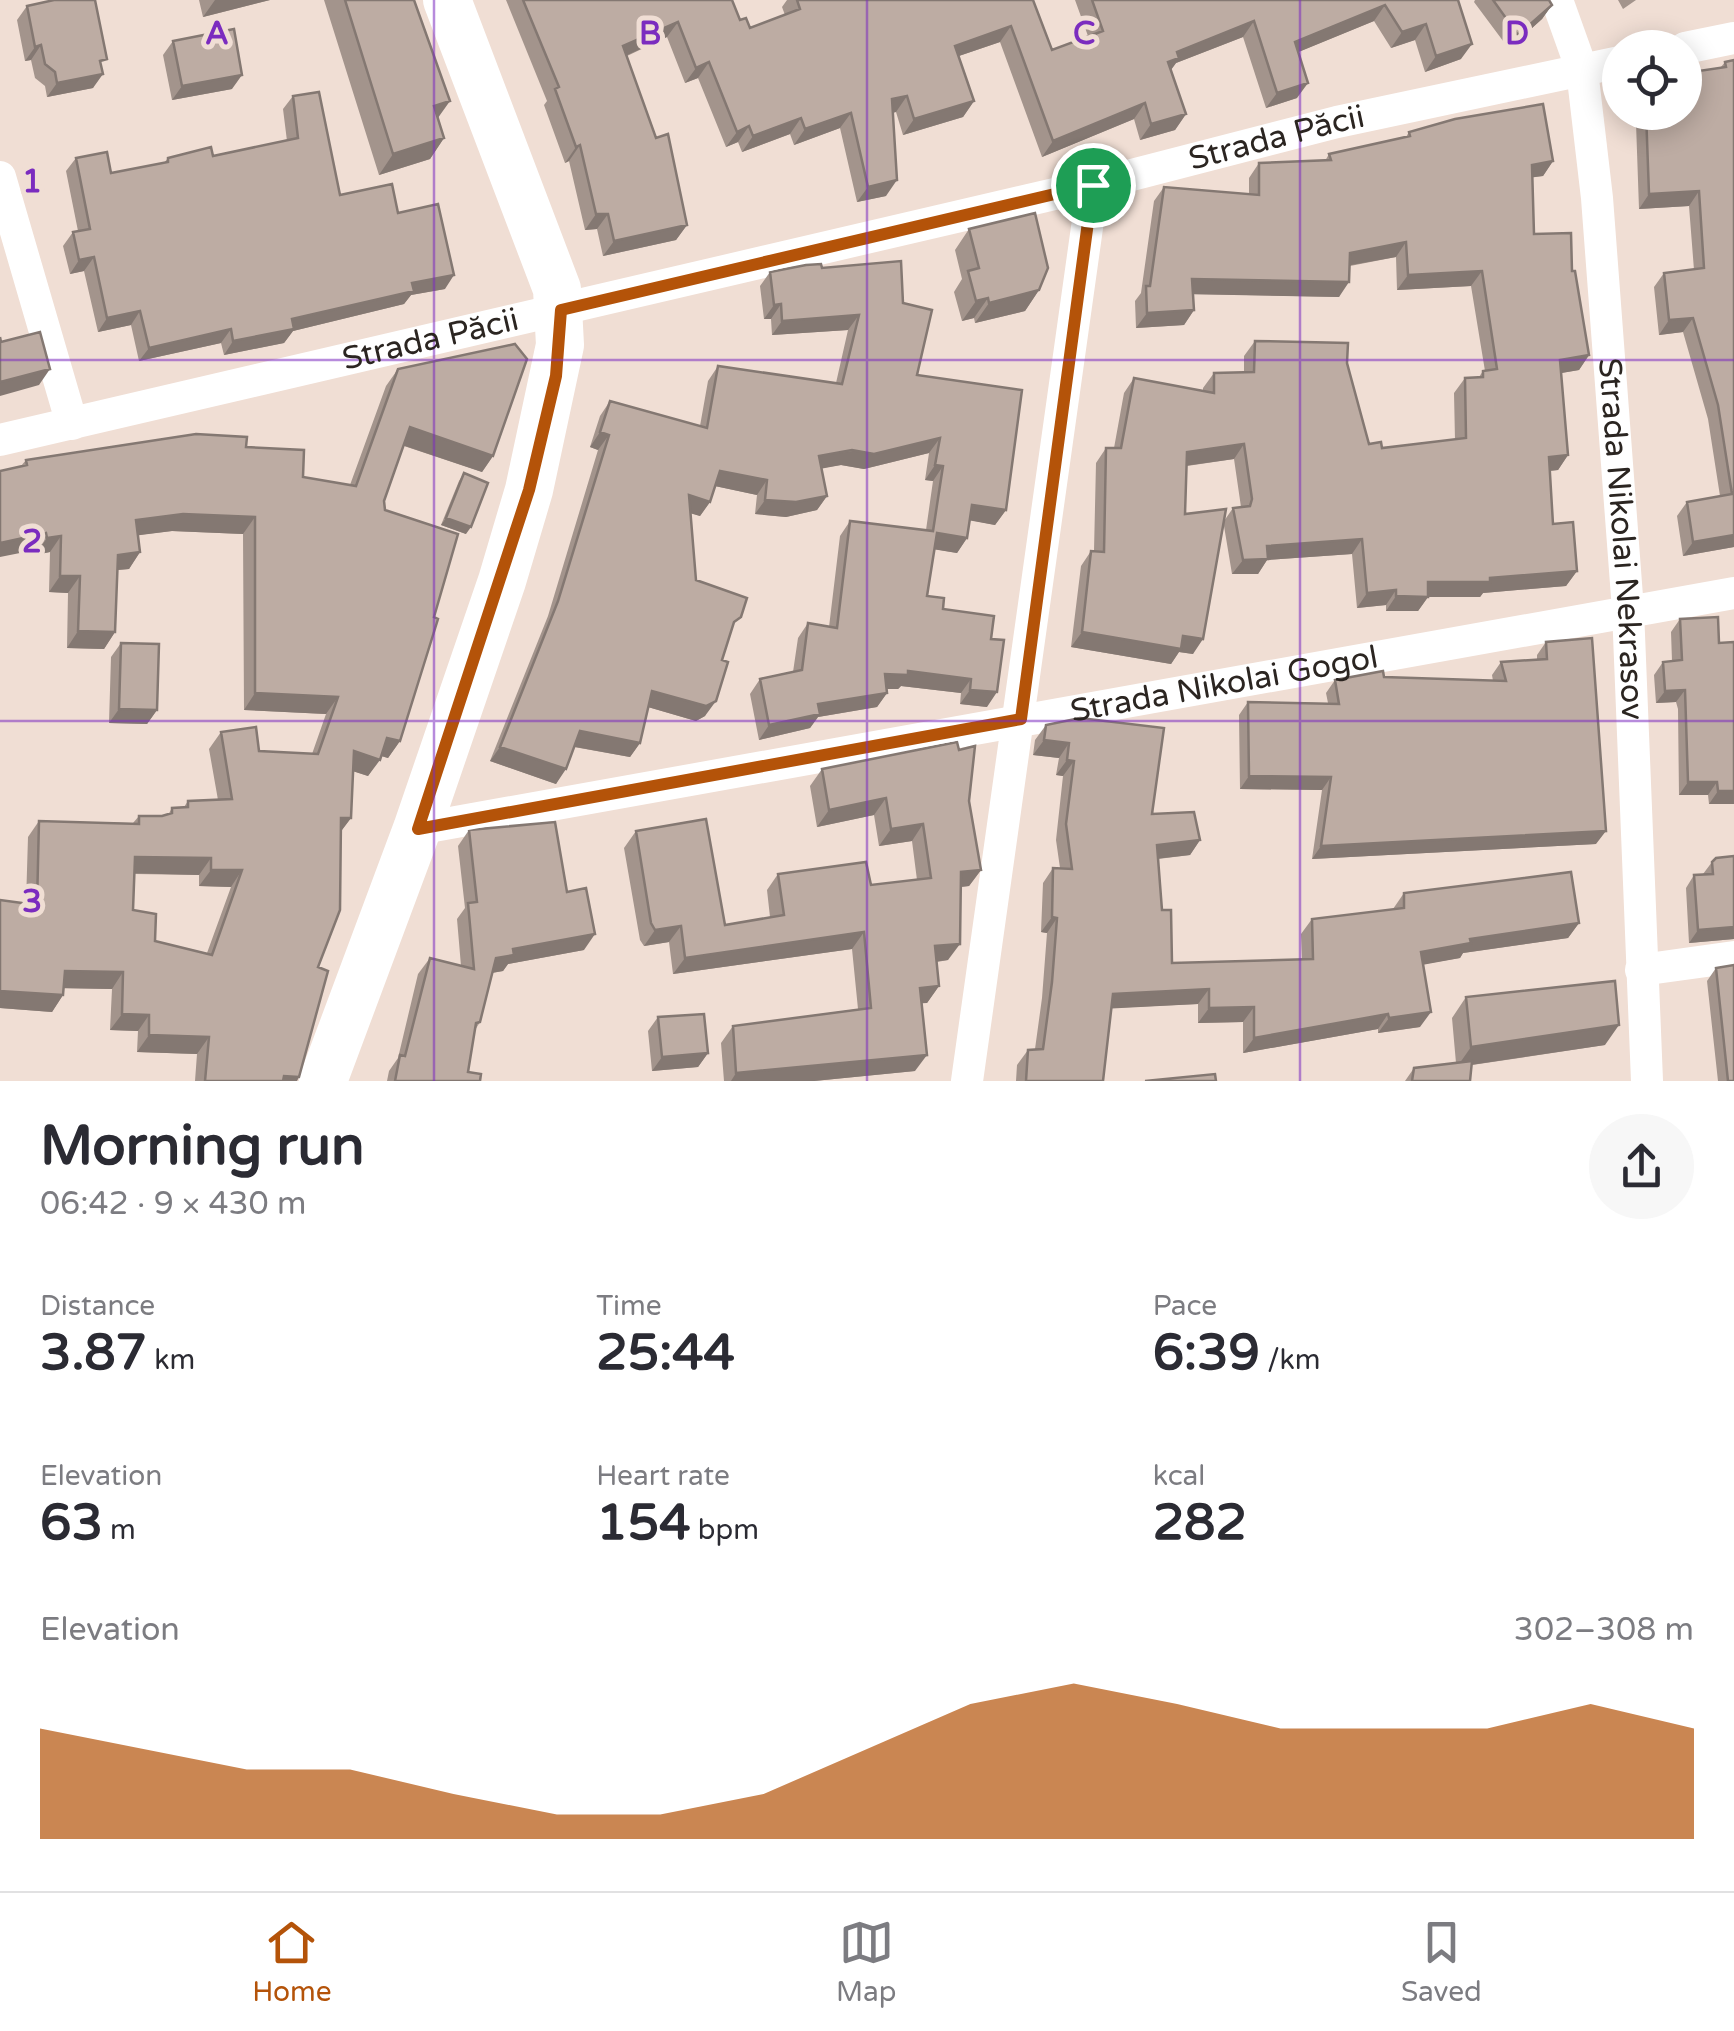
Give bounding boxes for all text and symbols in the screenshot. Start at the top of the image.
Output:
text: A [205,15,229,53]
text: B [639,15,661,53]
text: C [1073,15,1095,53]
text: D [1505,15,1529,53]
map controls [1602,30,1702,130]
button: locate [1602,30,1702,130]
street label: Strada Păcii [1185,98,1368,178]
pin [1051,143,1136,228]
icon: arrive [1066,158,1121,213]
text: 1 [22,163,42,201]
street label: Strada Păcii [339,301,522,378]
street label: Strada Nikolai Nekrasov [1590,356,1651,721]
text: 2 [22,523,42,561]
street label: Strada Nikolai Gogol [1067,638,1381,731]
text: 3 [22,883,42,921]
text: Morning run [40,1114,365,1180]
button: share [1589,1114,1694,1219]
text: 06:42 · 9 × 430 m [40,1185,306,1223]
text: Distance [40,1289,155,1323]
text: Time [596,1289,662,1323]
text: Pace [1153,1289,1217,1323]
text: 3.87 [40,1323,147,1383]
text: 25:44 [596,1323,735,1383]
text: 6:39 [1153,1323,1260,1383]
text: km [147,1343,195,1377]
text: /km [1260,1343,1321,1377]
text: Elevation [40,1459,162,1493]
text: Heart rate [596,1459,730,1493]
text: kcal [1153,1459,1205,1493]
text: 63 [40,1493,103,1553]
text: 154 [596,1493,691,1553]
text: 282 [1153,1493,1247,1553]
text: m [103,1513,136,1547]
text: bpm [691,1513,759,1547]
text: Elevation [40,1611,180,1649]
text: 302–308 m [1514,1611,1694,1649]
tab: Home [252,1915,332,2009]
tab: Map [836,1915,896,2009]
tab: Saved [1401,1915,1482,2009]

